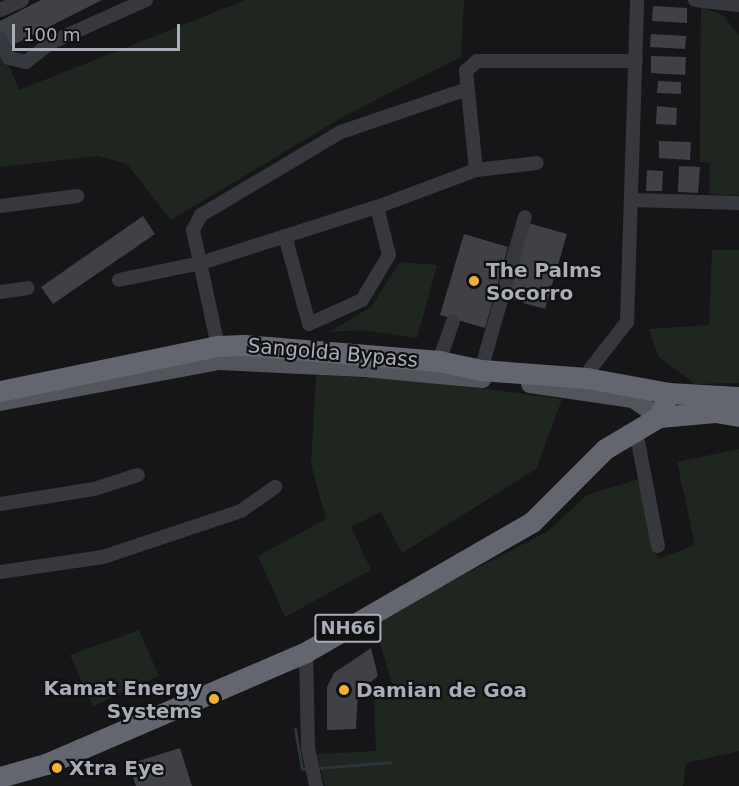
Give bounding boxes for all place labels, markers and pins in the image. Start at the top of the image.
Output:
place label: The Palms Socorro [486,258,602,305]
marker: The Palms Socorro [467,274,481,288]
place label: Kamat Energy Systems [43,676,202,723]
place label: Damian de Goa [356,678,527,702]
marker: Damian de Goa [337,683,351,697]
marker: Kamat Energy Systems [207,692,221,706]
place label: Xtra Eye [69,756,165,780]
marker: Xtra Eye [50,761,64,775]

